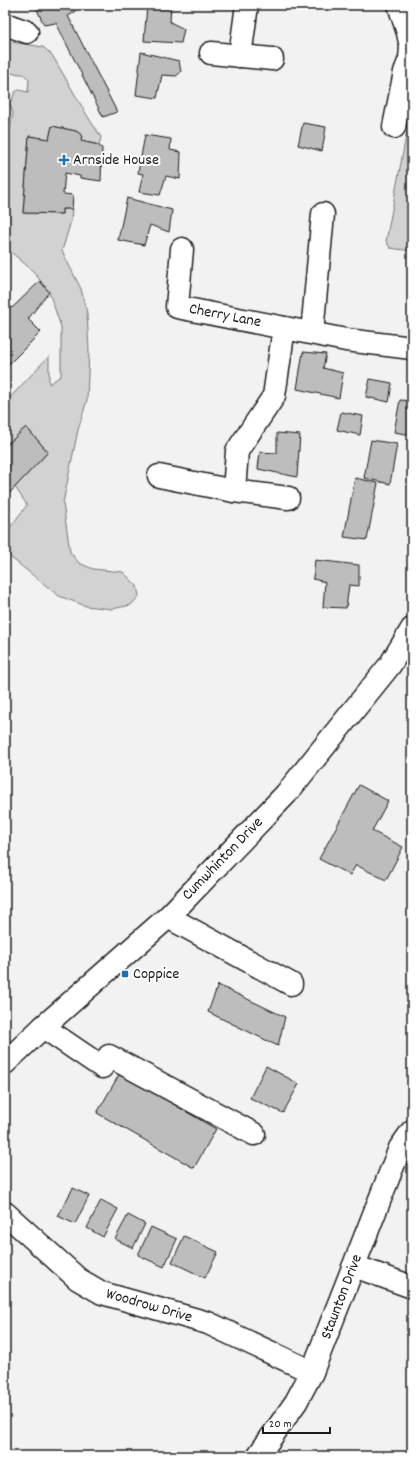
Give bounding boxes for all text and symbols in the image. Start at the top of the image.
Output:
place label: Arnside House [73,149,159,172]
marker: Arnside House [58,154,70,166]
street label: Cherry Lane [187,298,263,334]
street label: Cumwhinton Drive [177,812,269,906]
place label: Coppice [133,963,179,986]
marker: Coppice [120,969,130,979]
street label: Staunton Drive [315,1251,369,1343]
street label: Woodrow Drive [103,1283,195,1329]
scale bar [263,1409,330,1435]
text: 20 m [269,1416,292,1433]

